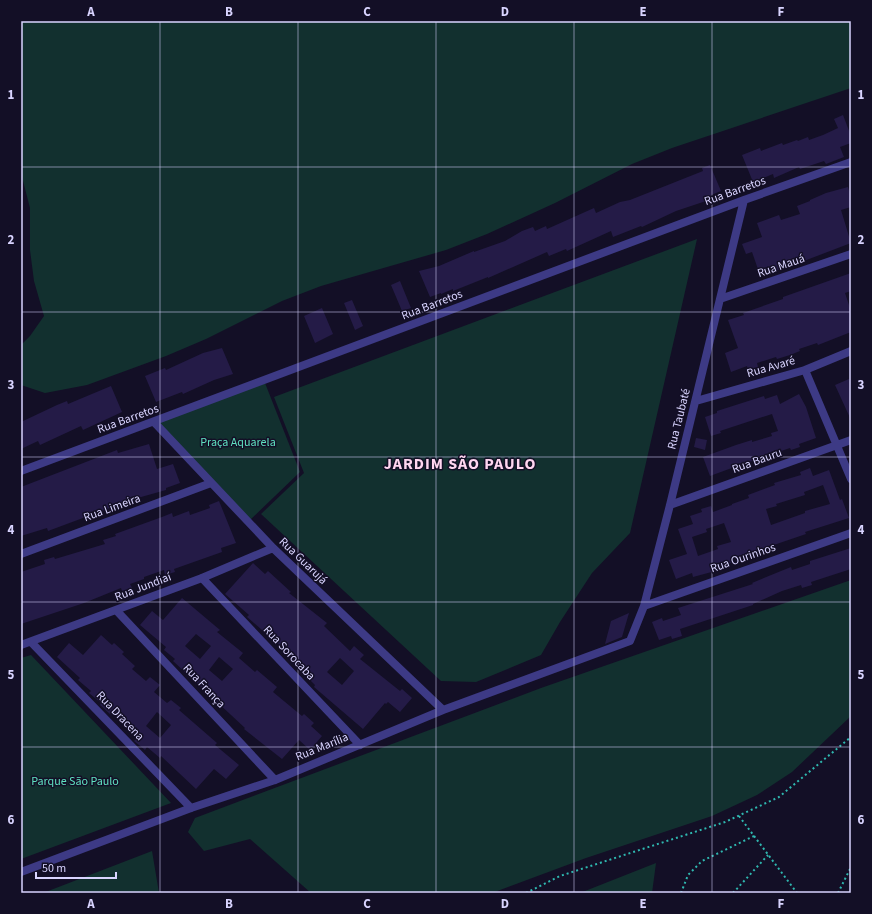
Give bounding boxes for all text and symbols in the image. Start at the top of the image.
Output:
text: A [86,3,95,21]
text: B [225,3,233,21]
text: C [363,3,371,21]
text: D [501,3,509,21]
text: E [639,3,647,21]
text: F [778,3,785,21]
text: 1 [8,86,15,104]
text: 1 [858,86,865,104]
street label: Rua Barretos [702,172,768,210]
text: 2 [8,231,15,249]
text: 2 [858,231,865,249]
street label: Rua Mauá [755,250,807,282]
street label: Rua Barretos [399,286,465,324]
street label: Rua Avaré [745,352,797,382]
text: 3 [8,376,15,394]
text: 3 [858,376,865,394]
street label: Rua Taubaté [663,387,695,451]
street label: Rua Barretos [95,400,161,438]
park label: Praça Aquarela [200,434,276,451]
street label: Rua Bauru [730,444,784,478]
district label: JARDIM SÃO PAULO [384,453,536,475]
street label: Rua Limeira [81,490,143,526]
text: 4 [8,521,15,539]
text: 4 [858,521,865,539]
street label: Rua Guarujá [275,534,331,588]
street label: Rua Ourinhos [708,539,778,577]
street label: Rua Jundiaí [112,568,175,606]
street label: Rua Sorocaba [259,622,319,684]
street label: Rua França [179,660,229,712]
text: 5 [8,666,15,684]
text: 5 [858,666,865,684]
street label: Rua Dracena [92,687,148,745]
street label: Rua Marília [293,729,351,765]
park label: Parque São Paulo [31,773,119,790]
text: 6 [8,811,15,829]
text: 6 [858,811,865,829]
scale bar [36,854,116,880]
text: 50 m [42,860,66,877]
text: A [86,895,95,913]
text: B [225,895,233,913]
text: C [363,895,371,913]
text: D [501,895,509,913]
text: E [639,895,647,913]
text: F [778,895,785,913]

